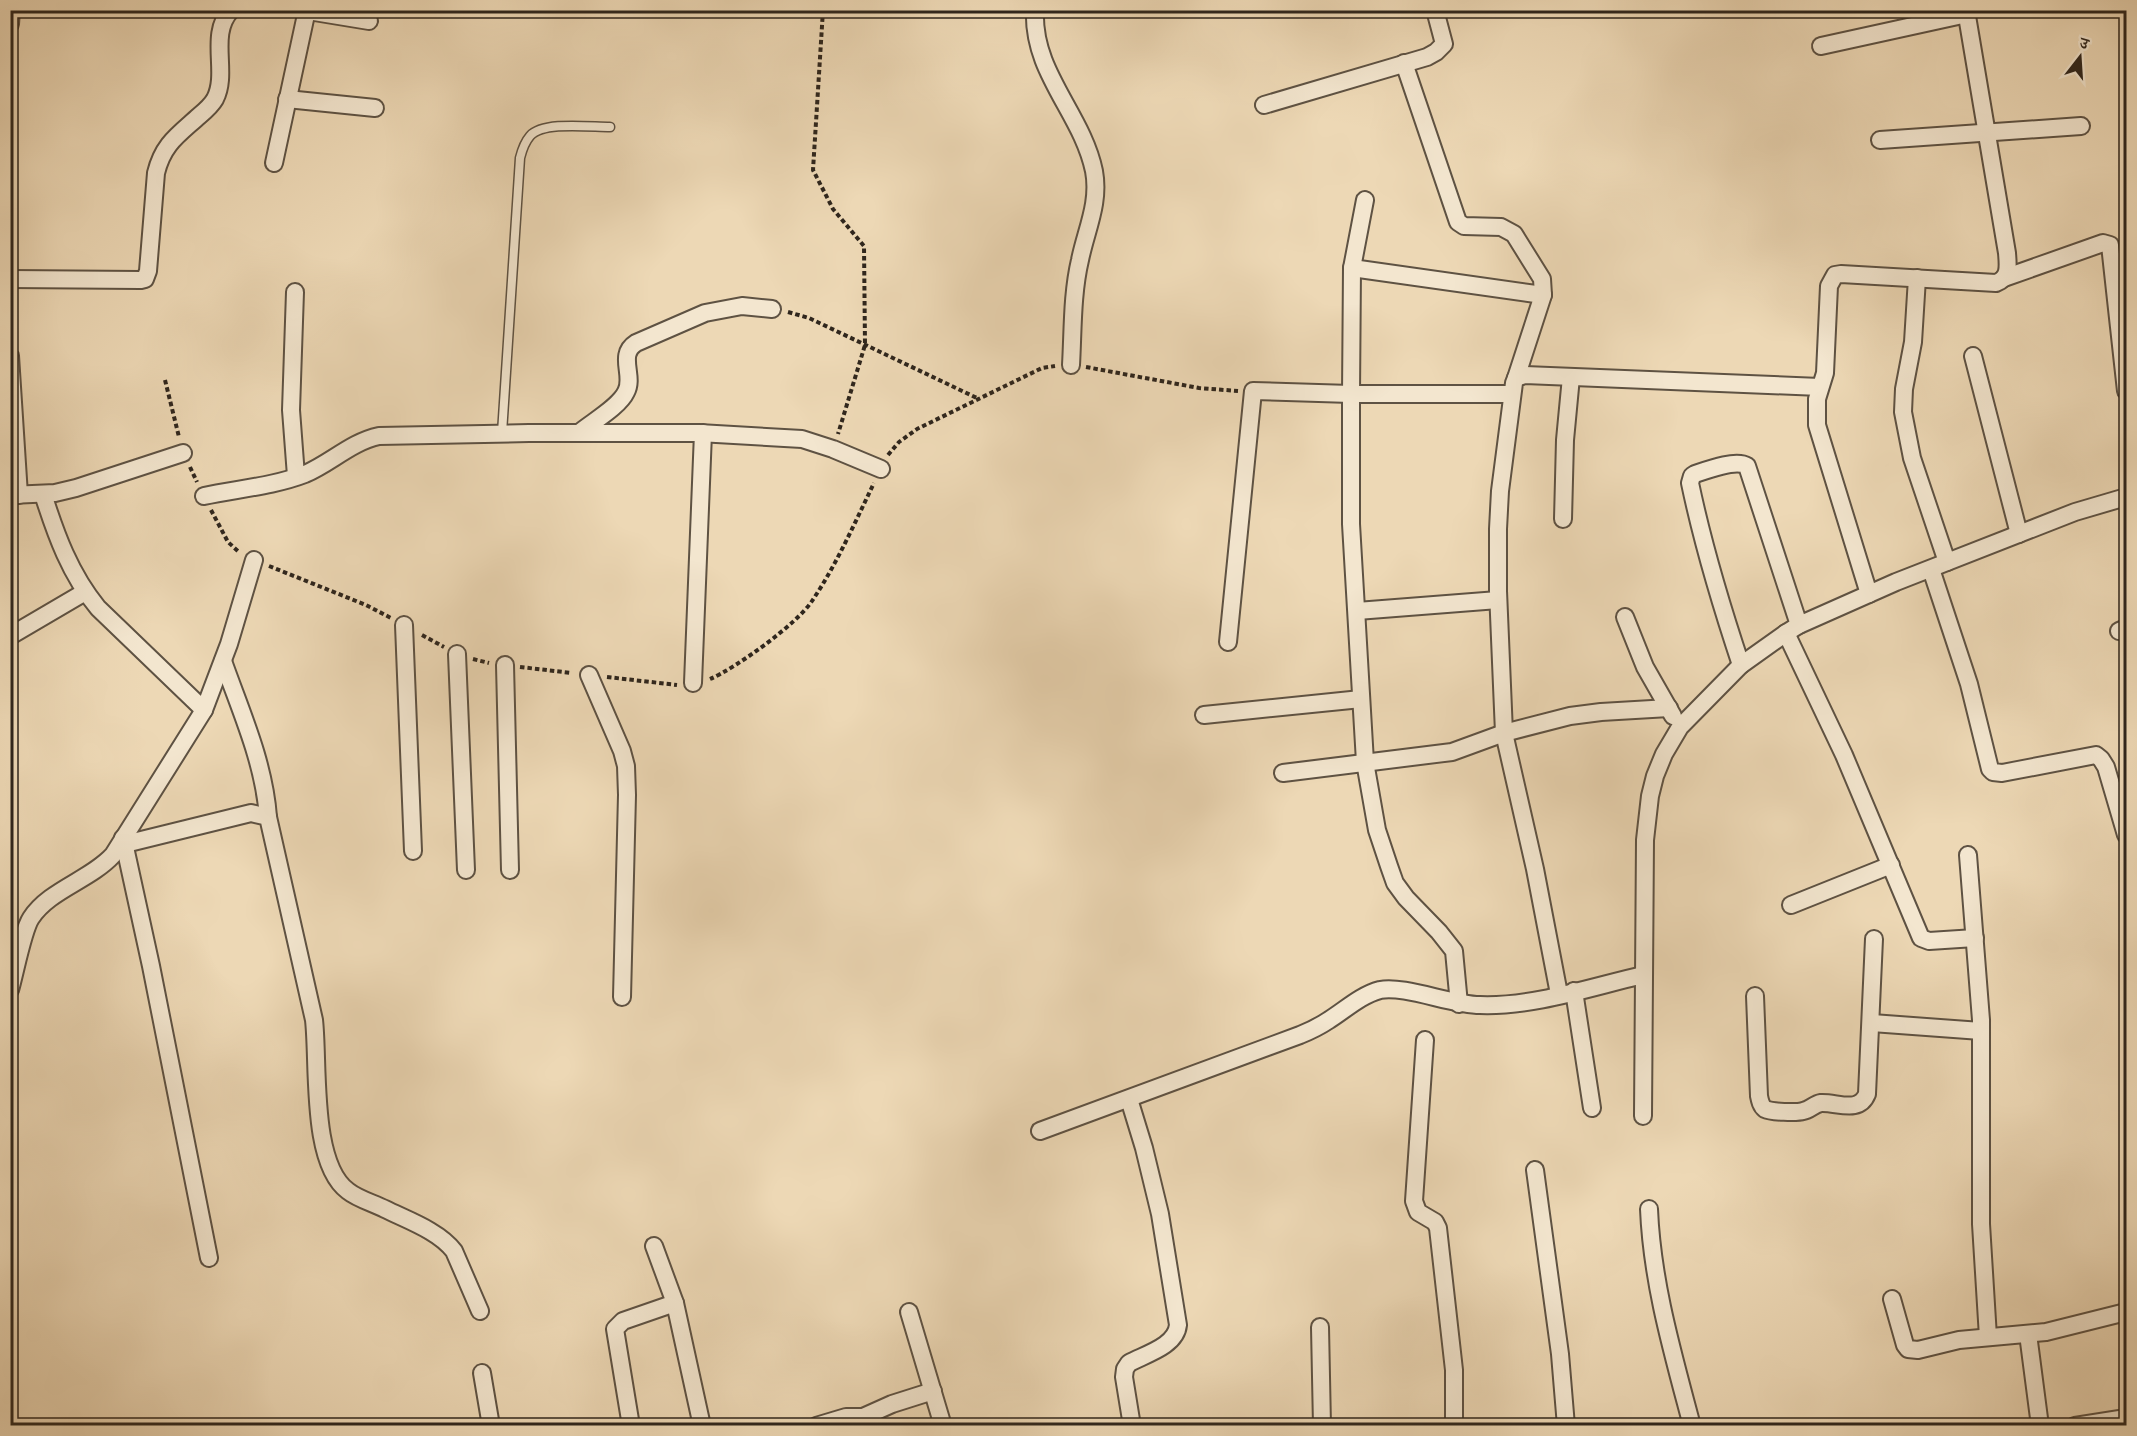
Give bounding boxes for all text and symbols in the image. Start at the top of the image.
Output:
north arrow [2050,27,2110,87]
text: उ [2077,35,2092,54]

